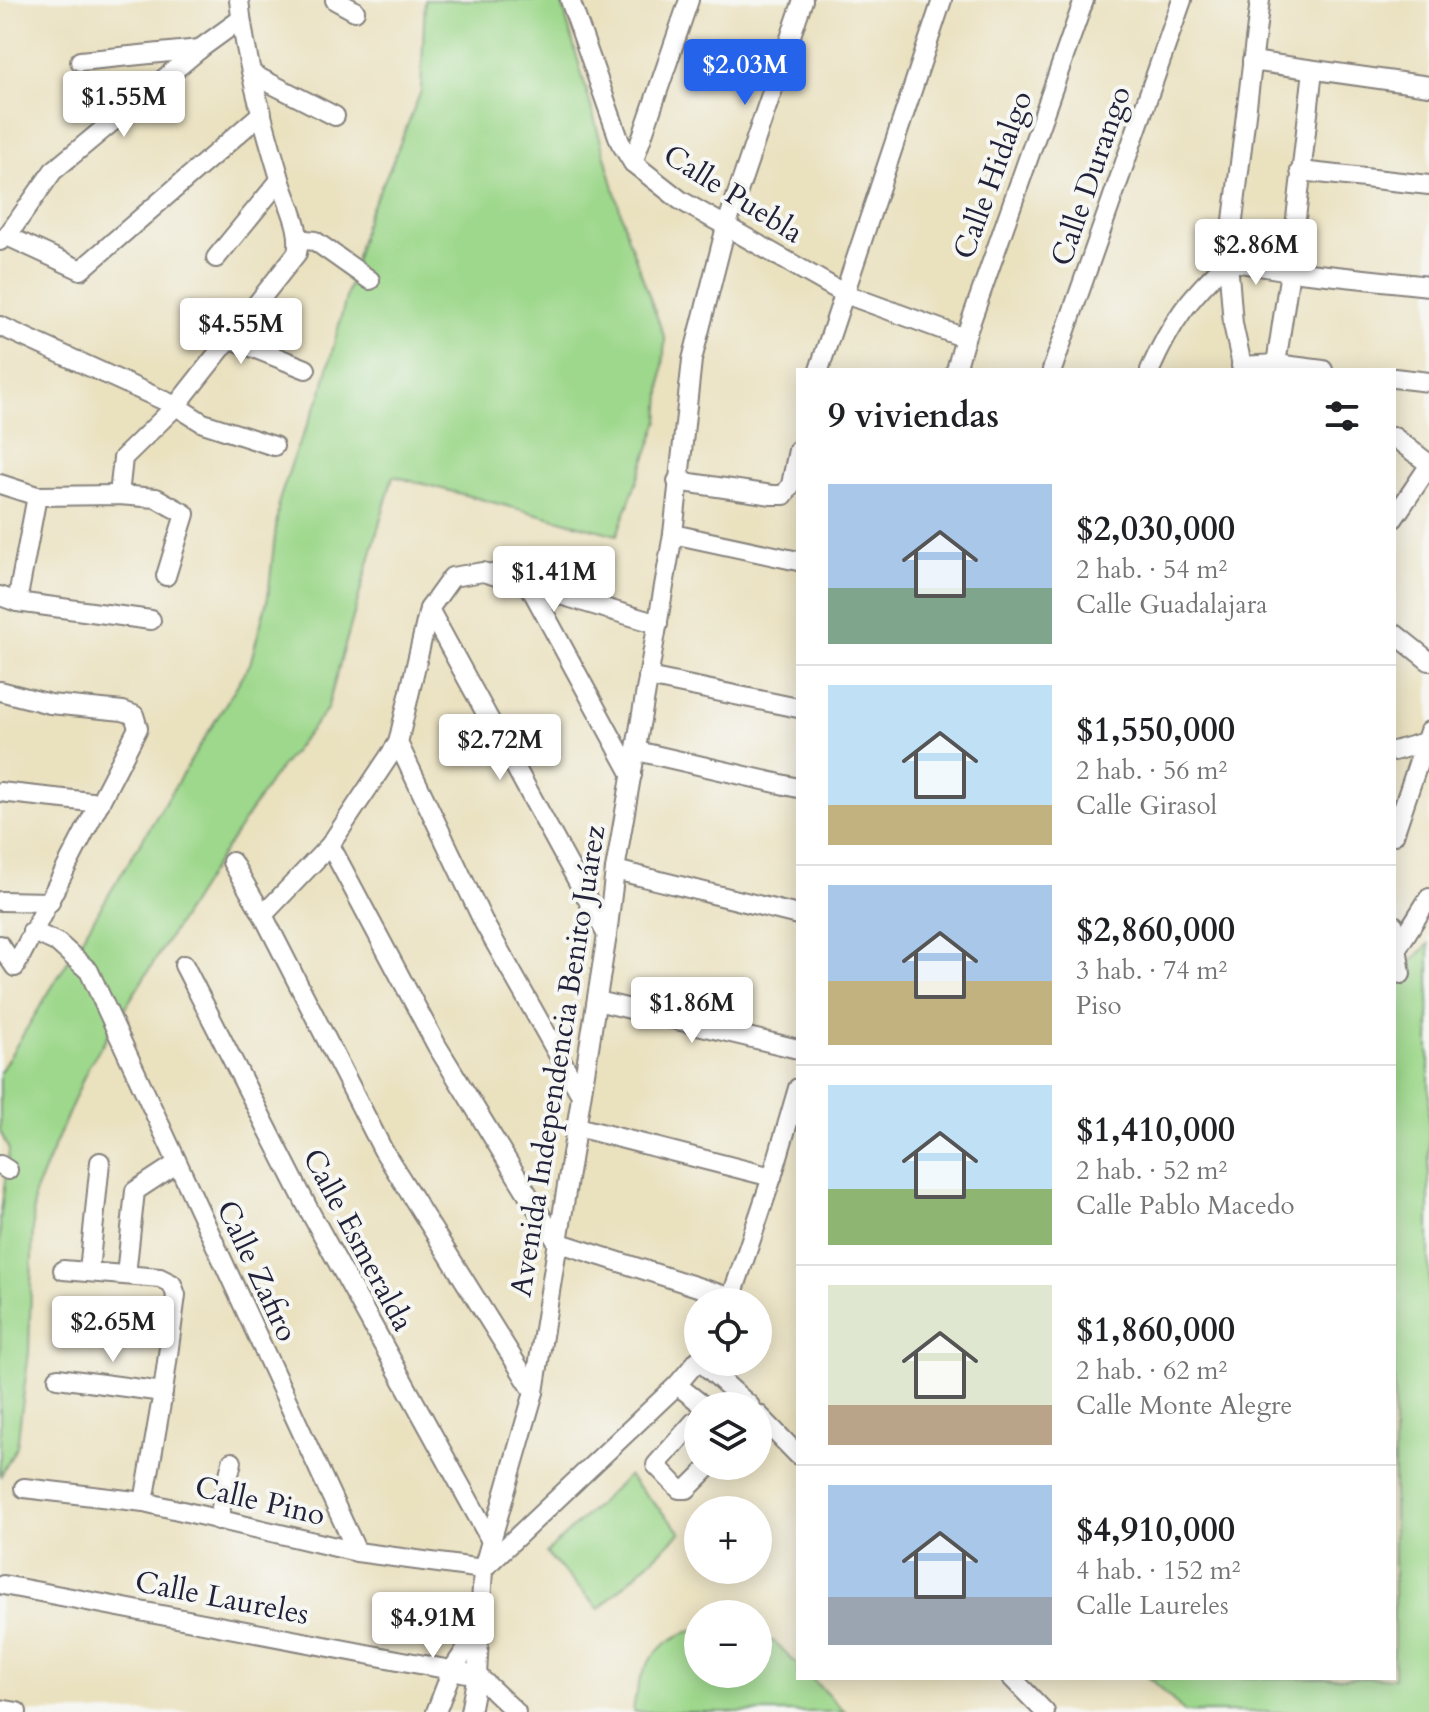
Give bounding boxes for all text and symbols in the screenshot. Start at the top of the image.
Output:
pin: $2.03M [680,39,810,107]
text: $2.03M [702,47,788,82]
pin: $1.55M [59,71,189,139]
text: $1.55M [81,79,167,114]
street label: Calle Durango [1041,81,1141,271]
street label: Calle Hidalgo [944,85,1042,265]
street label: Calle Puebla [655,135,811,253]
pin: $2.86M [1191,219,1321,287]
text: $2.86M [1213,227,1299,262]
pin: $4.55M [176,298,306,366]
text: $4.55M [198,306,284,341]
text: 9 viviendas [828,393,999,439]
icon: filters [1320,394,1364,438]
text: $2,030,000 [1076,506,1235,552]
icon: home [892,516,988,612]
pin: $1.41M [489,546,619,614]
text: 2 hab. · 54 m² [1076,552,1227,587]
text: $1.41M [511,554,597,589]
text: Calle Guadalajara [1076,587,1267,622]
text: $1,550,000 [1076,707,1235,753]
pin: $2.72M [435,714,565,782]
icon: home [892,717,988,813]
text: $2.72M [457,722,543,757]
text: 2 hab. · 56 m² [1076,753,1227,788]
text: Calle Girasol [1076,788,1217,823]
street label: Avenida Independencia Benito Juárez [500,822,616,1300]
text: $2,860,000 [1076,907,1235,953]
icon: home [892,917,988,1013]
text: 3 hab. · 74 m² [1076,953,1227,988]
pin: $1.86M [627,977,757,1045]
text: $1.86M [649,985,735,1020]
text: Piso [1076,988,1121,1023]
text: $1,410,000 [1076,1107,1235,1153]
icon: home [892,1117,988,1213]
street label: Calle Esmeralda [293,1142,423,1338]
text: 2 hab. · 52 m² [1076,1153,1227,1188]
text: Calle Pablo Macedo [1076,1188,1295,1223]
street label: Calle Zafiro [206,1194,308,1348]
map controls [684,1288,772,1688]
button: locate [684,1288,772,1376]
pin: $2.65M [48,1296,178,1364]
text: $2.65M [70,1304,156,1339]
text: $1,860,000 [1076,1307,1235,1353]
icon: home [892,1317,988,1413]
text: 2 hab. · 62 m² [1076,1353,1227,1388]
text: Calle Monte Alegre [1076,1388,1292,1423]
button: layers [684,1392,772,1480]
street label: Calle Pino [191,1466,329,1536]
button: + [684,1496,772,1584]
text: $4,910,000 [1076,1507,1235,1553]
icon: home [892,1517,988,1613]
text: 4 hab. · 152 m² [1076,1553,1241,1588]
street label: Calle Laureles [132,1561,312,1635]
text: Calle Laureles [1076,1588,1229,1623]
pin: $4.91M [368,1592,498,1660]
text: $4.91M [390,1600,476,1635]
button: − [684,1600,772,1688]

